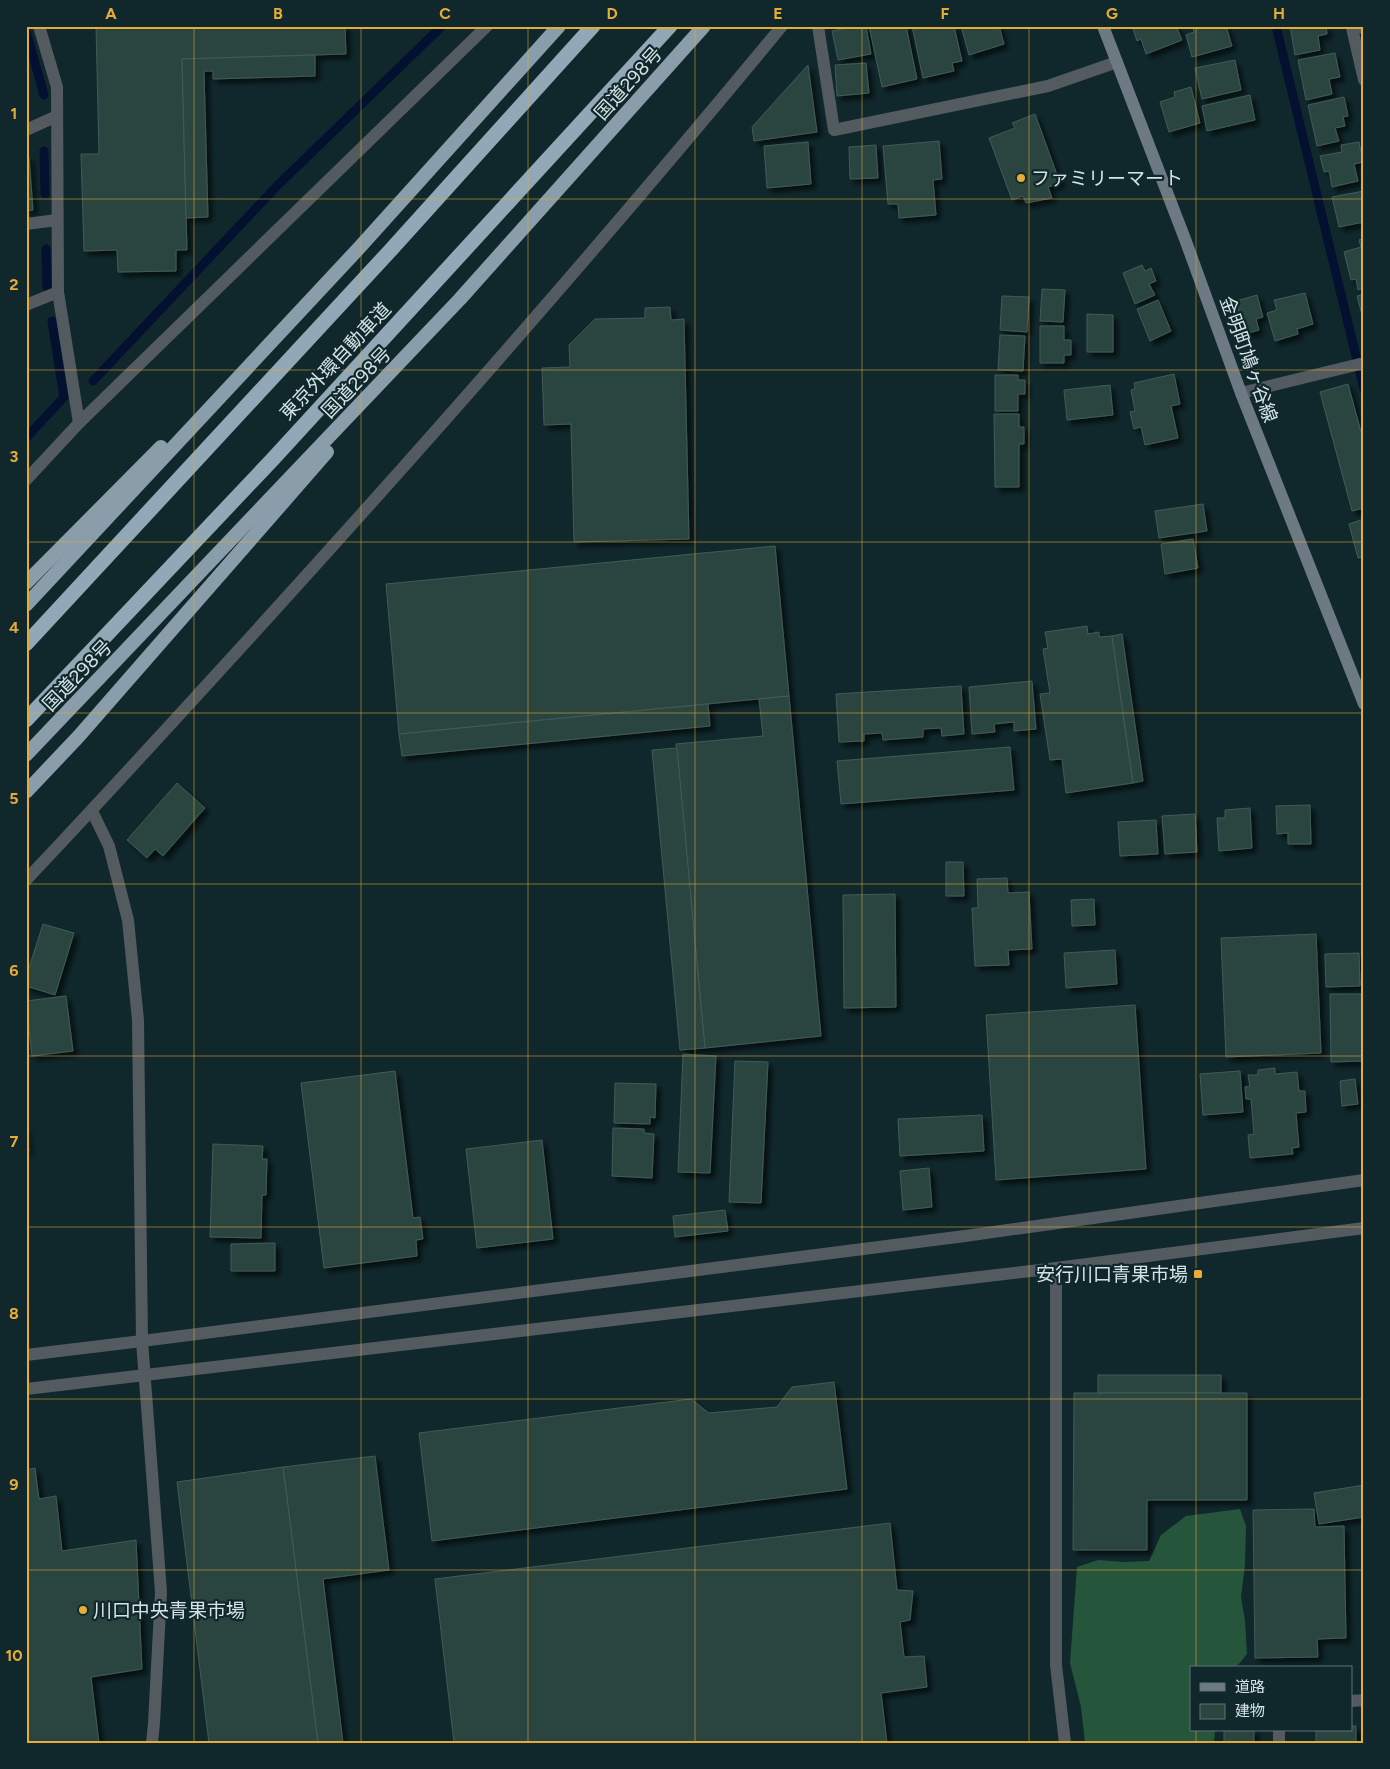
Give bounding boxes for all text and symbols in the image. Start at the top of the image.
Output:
text: A [105,4,117,23]
text: B [273,4,283,23]
text: C [439,4,451,23]
text: D [606,4,618,23]
text: E [773,4,783,23]
text: F [941,4,950,23]
text: G [1106,4,1118,23]
text: H [1273,4,1285,23]
street label: 国道298号 [590,42,667,124]
text: 1 [11,104,17,123]
place label: ファミリーマート [1031,167,1183,190]
marker: ファミリーマート [1015,172,1027,184]
text: 2 [9,275,19,294]
street label: 金明町鳩ヶ谷線 [1215,293,1282,426]
street label: 東京外環自動車道 [275,298,396,425]
street label: 国道298号 [317,342,396,423]
text: 3 [10,447,19,466]
text: 4 [9,618,19,637]
street label: 国道298号 [38,635,117,716]
text: 5 [9,789,19,808]
text: 6 [9,961,19,980]
text: 7 [10,1132,19,1151]
place label: 安行川口青果市場 [1036,1263,1188,1286]
marker: 安行川口青果市場 [1192,1268,1204,1280]
text: 8 [9,1304,19,1323]
text: 9 [9,1475,19,1494]
place label: 川口中央青果市場 [93,1599,245,1622]
marker: 川口中央青果市場 [77,1604,89,1616]
text: 10 [5,1646,23,1665]
legend [1190,1666,1352,1732]
text: 道路 [1235,1678,1265,1696]
text: 建物 [1235,1702,1265,1720]

